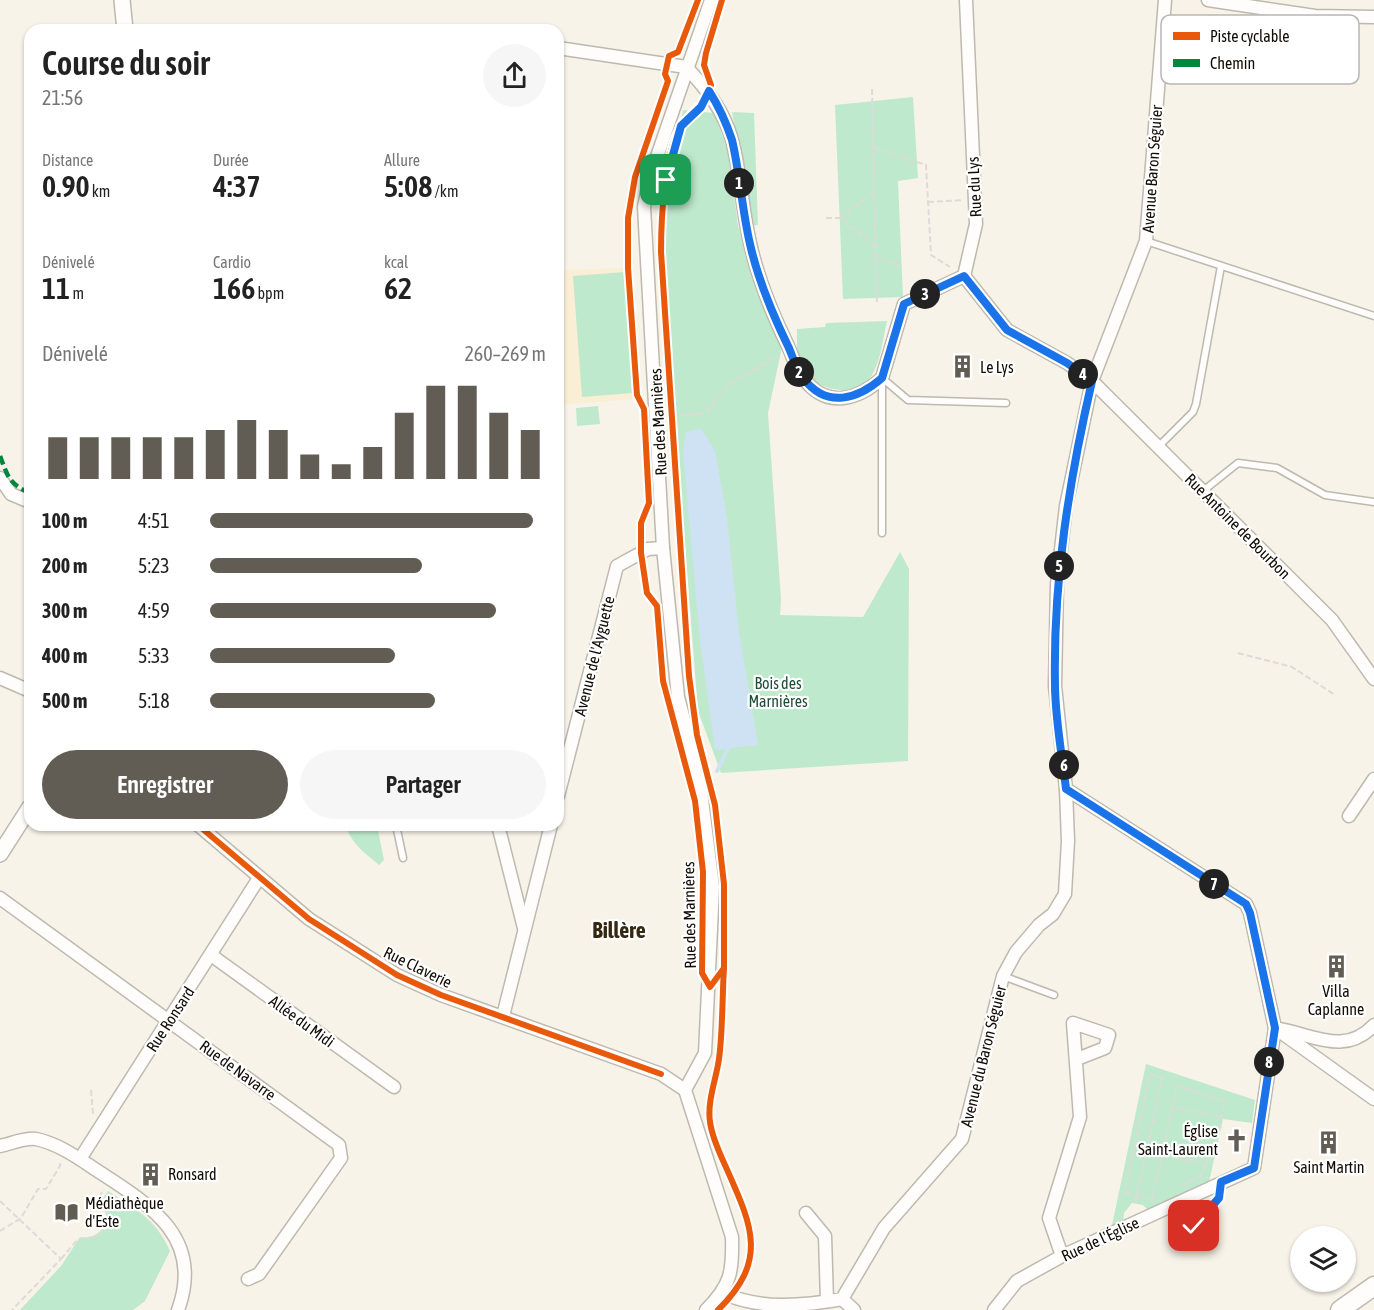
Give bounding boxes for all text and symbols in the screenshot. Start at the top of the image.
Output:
legend [1161,15,1359,84]
text: Piste cyclable [1210,27,1290,46]
text: Course du soir [42,44,210,82]
button: share [483,44,546,107]
text: Chemin [1210,54,1255,72]
text: 21:56 [42,86,83,109]
street label: Avenue Baron Séguier [1139,104,1166,234]
text: Distance [42,151,93,169]
text: Durée [213,151,249,169]
text: Allure [384,151,420,169]
pin [640,154,691,205]
street label: Rue du Lys [963,156,986,218]
icon: arrive [649,163,682,196]
pin: 1 [724,168,754,198]
text: 0.90 [42,169,90,203]
text: 4:37 [213,169,261,203]
text: 5:08 [384,169,432,203]
text: 1 [735,174,743,192]
text: km [90,182,110,200]
text: /km [432,182,458,200]
text: Dénivelé [42,253,95,271]
text: Cardio [213,253,251,271]
text: kcal [384,253,408,271]
text: 11 [42,271,70,305]
text: 166 [213,271,255,305]
text: 62 [384,271,412,305]
pin: 3 [910,279,940,309]
text: m [70,284,84,302]
text: bpm [255,284,284,302]
text: 3 [921,285,929,303]
text: Dénivelé [42,342,108,365]
text: 260–269 m [464,342,546,365]
building icon: Le Lys [949,354,975,380]
pin: 2 [784,357,814,387]
place label: Le Lys [980,358,1014,377]
pin: 4 [1068,359,1098,389]
text: 2 [795,363,803,381]
text: 4 [1079,365,1087,383]
street label: Rue des Marnières [646,368,670,476]
street label: Rue Antoine de Bourbon [1182,470,1294,582]
text: 100 m [42,509,87,532]
text: 4:51 [138,509,170,532]
pin: 5 [1044,551,1074,581]
text: 200 m [42,554,87,577]
text: 5:23 [138,554,170,577]
text: 5 [1055,557,1063,575]
street label: Avenue de l'Ayguette [570,594,619,718]
text: 300 m [42,599,87,622]
text: 4:59 [138,599,170,622]
text: 400 m [42,644,87,667]
text: 5:33 [138,644,170,667]
park label: Bois des Marnières [748,674,808,710]
text: 500 m [42,689,87,712]
text: 5:18 [138,689,170,712]
button: Enregistrer [42,750,288,819]
button: Partager [300,750,546,819]
pin: 6 [1049,750,1079,780]
text: 6 [1060,756,1068,774]
street label: Rue des Marnières [679,861,699,969]
pin: 7 [1199,869,1229,899]
text: 7 [1210,875,1218,893]
district label: Billère [592,917,646,943]
street label: Rue Claverie [381,943,455,991]
building icon: Villa Caplanne [1323,953,1349,979]
place label: Villa Caplanne [1308,982,1364,1019]
street label: Rue Ronsard [142,983,198,1055]
street label: Avenue du Baron Séguier [957,983,1010,1129]
street label: Allée du Midi [266,991,338,1051]
street label: Rue de Navarre [196,1036,280,1104]
pin: 8 [1254,1047,1284,1077]
text: 8 [1265,1053,1273,1071]
place label: Église Saint-Laurent [1138,1122,1218,1158]
church icon: Église Saint-Laurent [1223,1127,1249,1153]
building icon: Saint Martin [1316,1129,1342,1155]
place label: Saint Martin [1293,1158,1365,1176]
building icon: Ronsard [137,1161,163,1187]
place label: Ronsard [168,1165,217,1183]
place label: Médiathèque d'Este [85,1194,164,1230]
library icon: Médiathèque d'Este [54,1199,80,1225]
pin [1168,1200,1219,1251]
icon: check [1177,1209,1210,1242]
street label: Rue de l'Église [1058,1213,1142,1266]
map controls [1290,1226,1356,1292]
button: layers [1290,1226,1356,1292]

